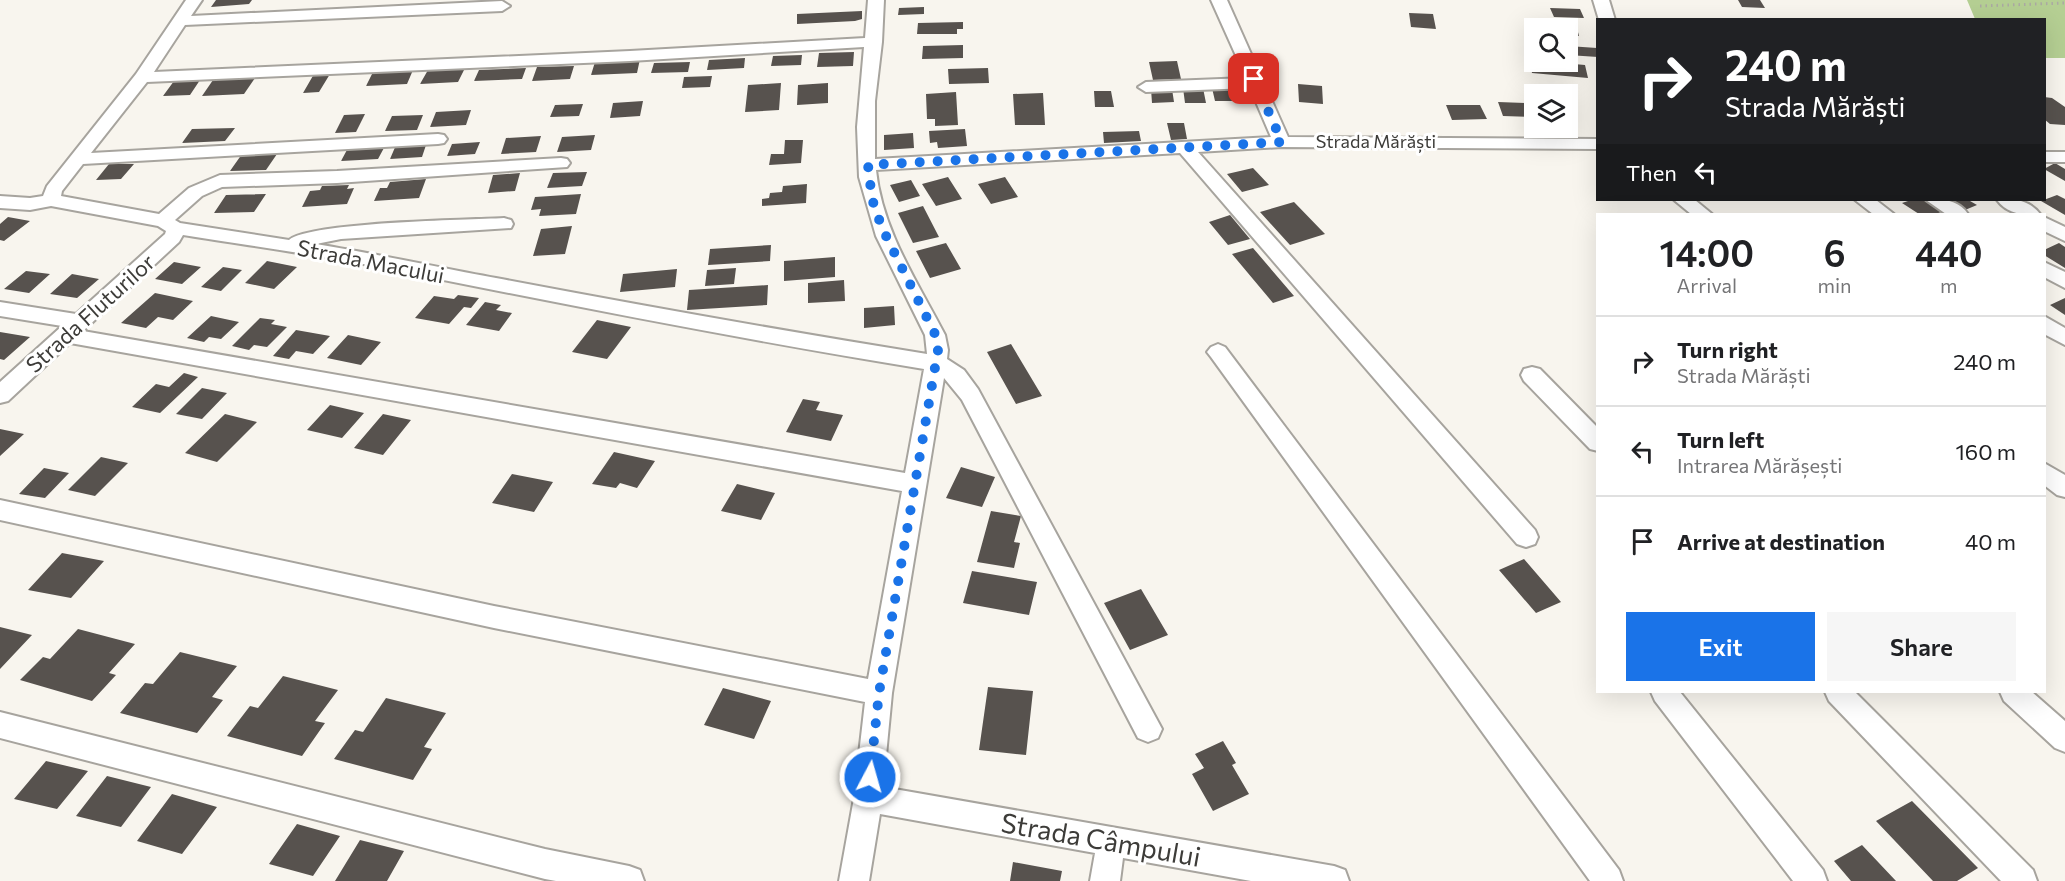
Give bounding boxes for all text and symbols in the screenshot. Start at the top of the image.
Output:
map controls [1524,18,1578,138]
button: search [1524,18,1578,72]
text: 240 m [1725,38,1847,90]
icon: right [1626,42,1704,120]
pin [1228,53,1279,104]
icon: arrive [1237,62,1270,95]
button: layers [1524,84,1578,138]
text: Strada Mărăști [1725,90,1905,123]
street label: Strada Mărăști [1316,130,1436,153]
icon: left [1689,156,1722,189]
text: Then [1626,159,1677,186]
text: 14:00 [1659,230,1754,274]
text: 6 [1823,230,1846,274]
text: 440 [1915,230,1983,274]
street label: Strada Macului [295,234,447,288]
street label: Strada Fluturilor [20,248,160,378]
text: Arrival [1676,273,1737,297]
text: min [1817,273,1852,297]
text: m [1940,273,1958,297]
text: Turn right [1677,336,1778,363]
icon: right [1626,345,1659,378]
text: 240 m [1953,348,2016,375]
text: Strada Mărăști [1677,363,1811,387]
text: Turn left [1677,426,1764,453]
icon: left [1626,435,1659,468]
text: 160 m [1955,438,2016,465]
text: Intrarea Mărășești [1677,453,1843,477]
icon: arrive [1626,525,1659,558]
text: Arrive at destination [1677,528,1885,555]
text: 40 m [1965,528,2016,555]
button: Exit [1626,612,1815,681]
button: Share [1827,612,2016,681]
position arrow [838,745,902,809]
street label: Strada Câmpului [999,805,1203,873]

